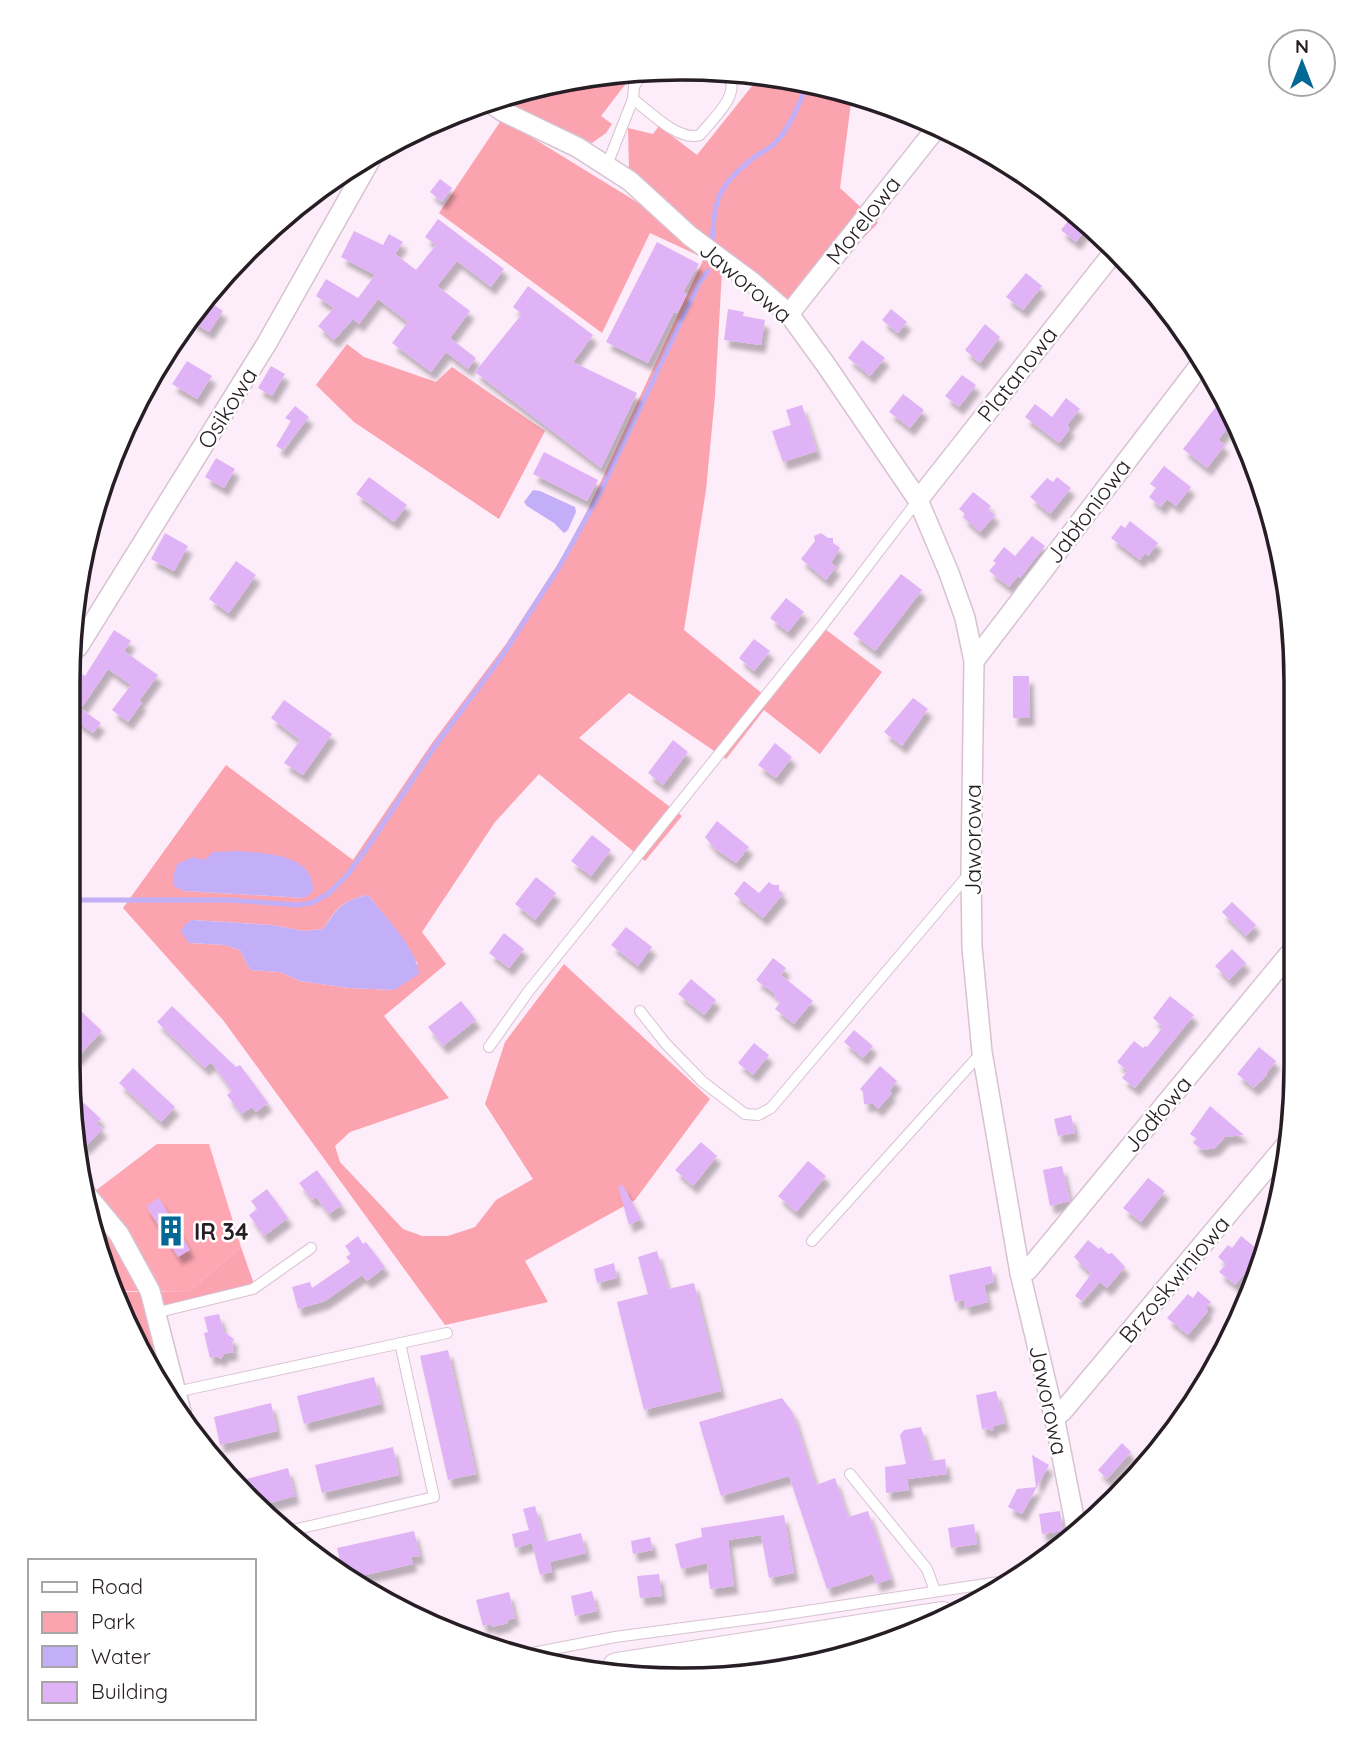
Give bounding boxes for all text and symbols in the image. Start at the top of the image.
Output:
north arrow [1267,28,1337,98]
text: N [1295,34,1309,58]
street label: Morelowa [819,170,907,270]
street label: Jaworowa [694,235,798,329]
street label: Platanowa [971,320,1063,428]
street label: Osikowa [191,362,263,454]
street label: Jabłoniowa [1039,453,1137,569]
street label: Jaworowa [958,784,987,896]
street label: Jodłowa [1116,1070,1198,1158]
street label: Brzoskwiniowa [1112,1209,1236,1349]
building icon: IR 34 [154,1214,188,1248]
place label: IR 34 [194,1217,248,1246]
street label: Jaworowa [1023,1342,1075,1458]
legend [28,1559,256,1720]
text: Road [91,1573,143,1599]
text: Park [91,1608,135,1634]
text: Water [91,1643,151,1669]
text: Building [91,1678,168,1704]

